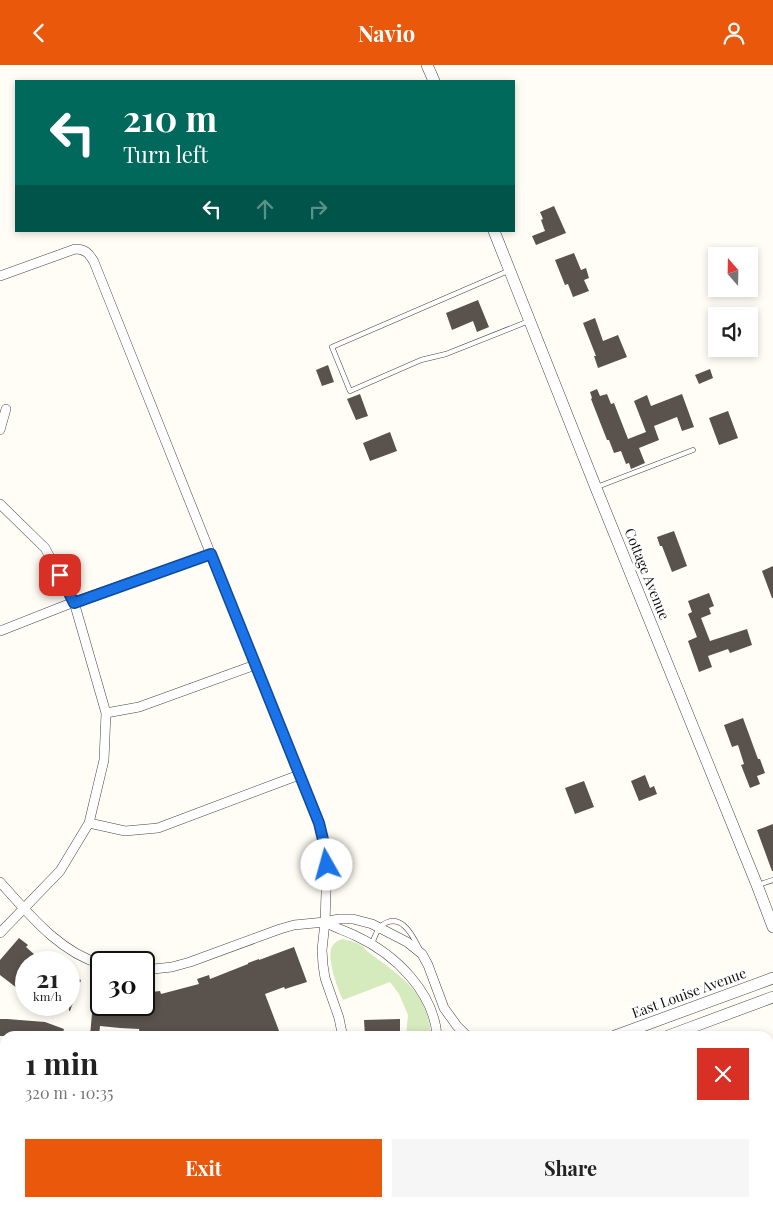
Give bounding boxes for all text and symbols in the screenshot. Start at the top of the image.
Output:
text: Navio [358,18,415,48]
icon: back [25,19,53,47]
icon: person [720,19,748,47]
text: 210 m [123,94,217,141]
icon: left [40,100,105,165]
text: Turn left [123,139,208,169]
icon: left [198,195,226,223]
icon: ahead [251,195,279,223]
icon: right [304,195,332,223]
north arrow [708,247,758,297]
map controls [708,247,758,357]
button: sound [708,307,758,357]
street label: Cottage Avenue [620,525,674,622]
pin [39,554,81,596]
icon: arrive [46,561,74,589]
position arrow [300,838,352,890]
speed limit sign: 30 [90,951,155,1016]
text: 21 [36,961,59,994]
street label: East Louise Avenue [629,963,749,1022]
text: km/h [33,988,62,1004]
text: 1 min [25,1043,99,1083]
button: close [697,1048,749,1100]
text: 320 m · 10:35 [25,1082,114,1103]
button: Exit [25,1139,382,1197]
button: Share [392,1139,749,1197]

